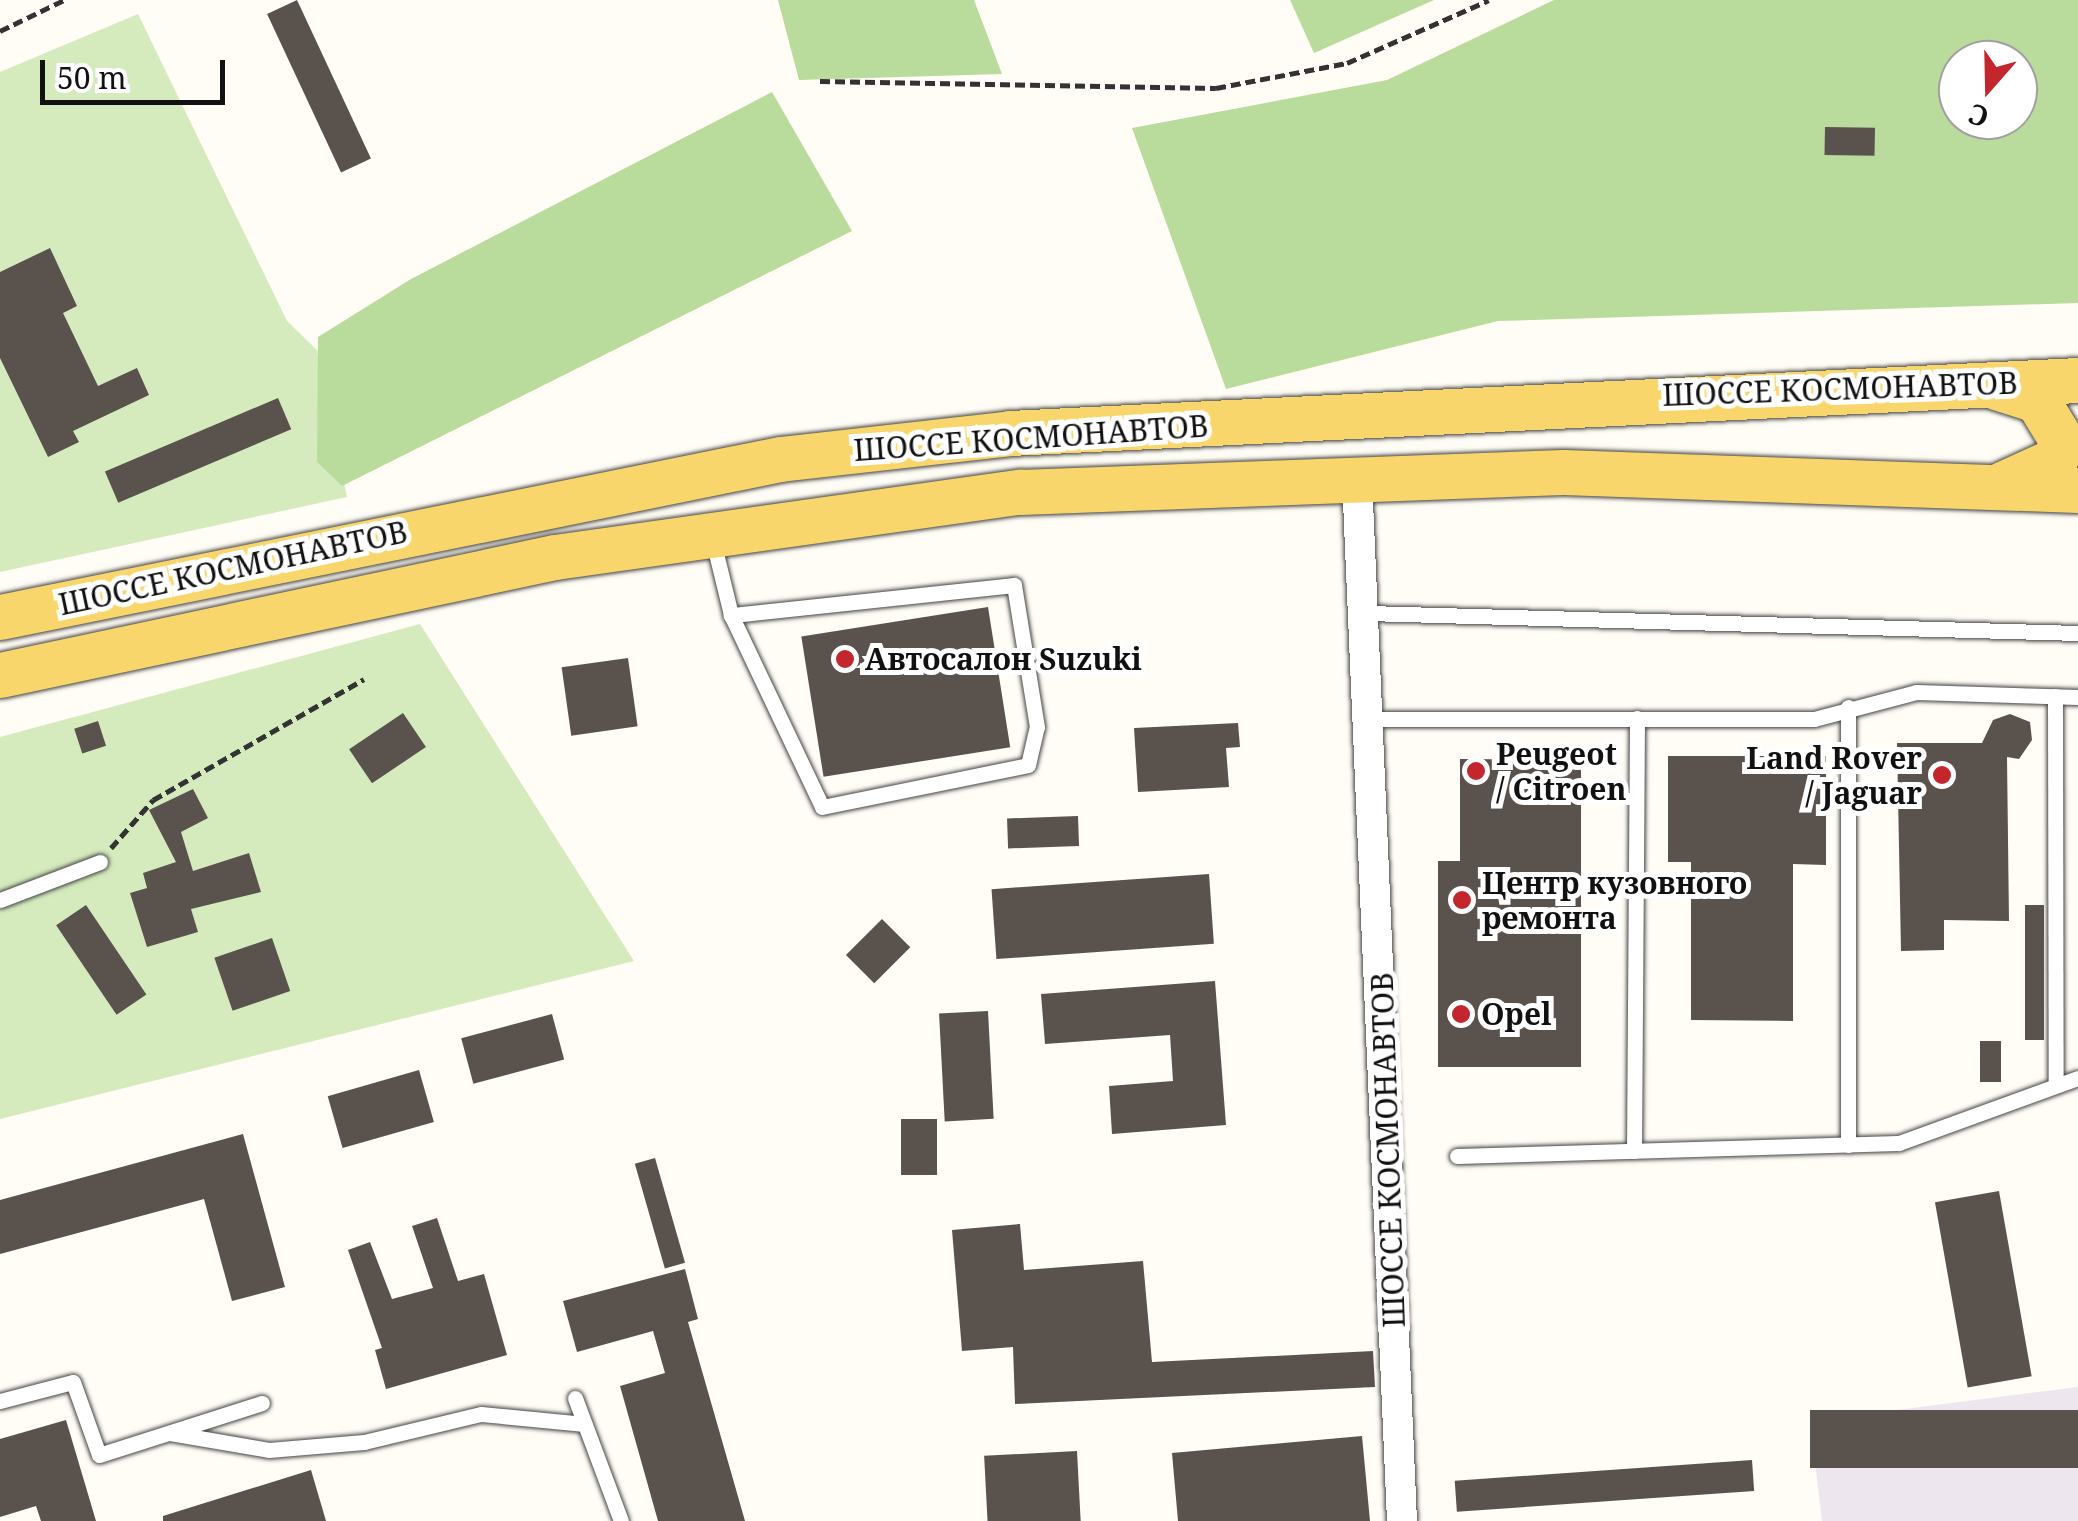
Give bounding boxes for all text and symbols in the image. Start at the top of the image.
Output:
scale bar [45,40,230,102]
north arrow [1938,40,2038,140]
text: 50 m [57,57,127,98]
text: С [1963,95,1994,137]
street label: ШОССЕ КОСМОНАВТОВ [1662,365,2018,413]
street label: ШОССЕ КОСМОНАВТОВ [852,408,1210,468]
street label: ШОССЕ КОСМОНАВТОВ [55,513,411,623]
place label: Автосалон Suzuki [865,641,1142,677]
marker: Автосалон Suzuki [834,648,856,670]
place label: Peugeot / Citroen [1496,736,1626,806]
place label: Land Rover / Jaguar [1746,740,1922,810]
marker: Peugeot / Citroen [1465,760,1487,782]
marker: Land Rover / Jaguar [1931,764,1953,786]
place label: Центр кузовного ремонта [1482,865,1747,936]
marker: Центр кузовного ремонта [1451,889,1473,911]
street label: ШОССЕ КОСМОНАВТОВ [1364,972,1412,1328]
place label: Opel [1481,996,1552,1032]
marker: Opel [1450,1003,1472,1025]

